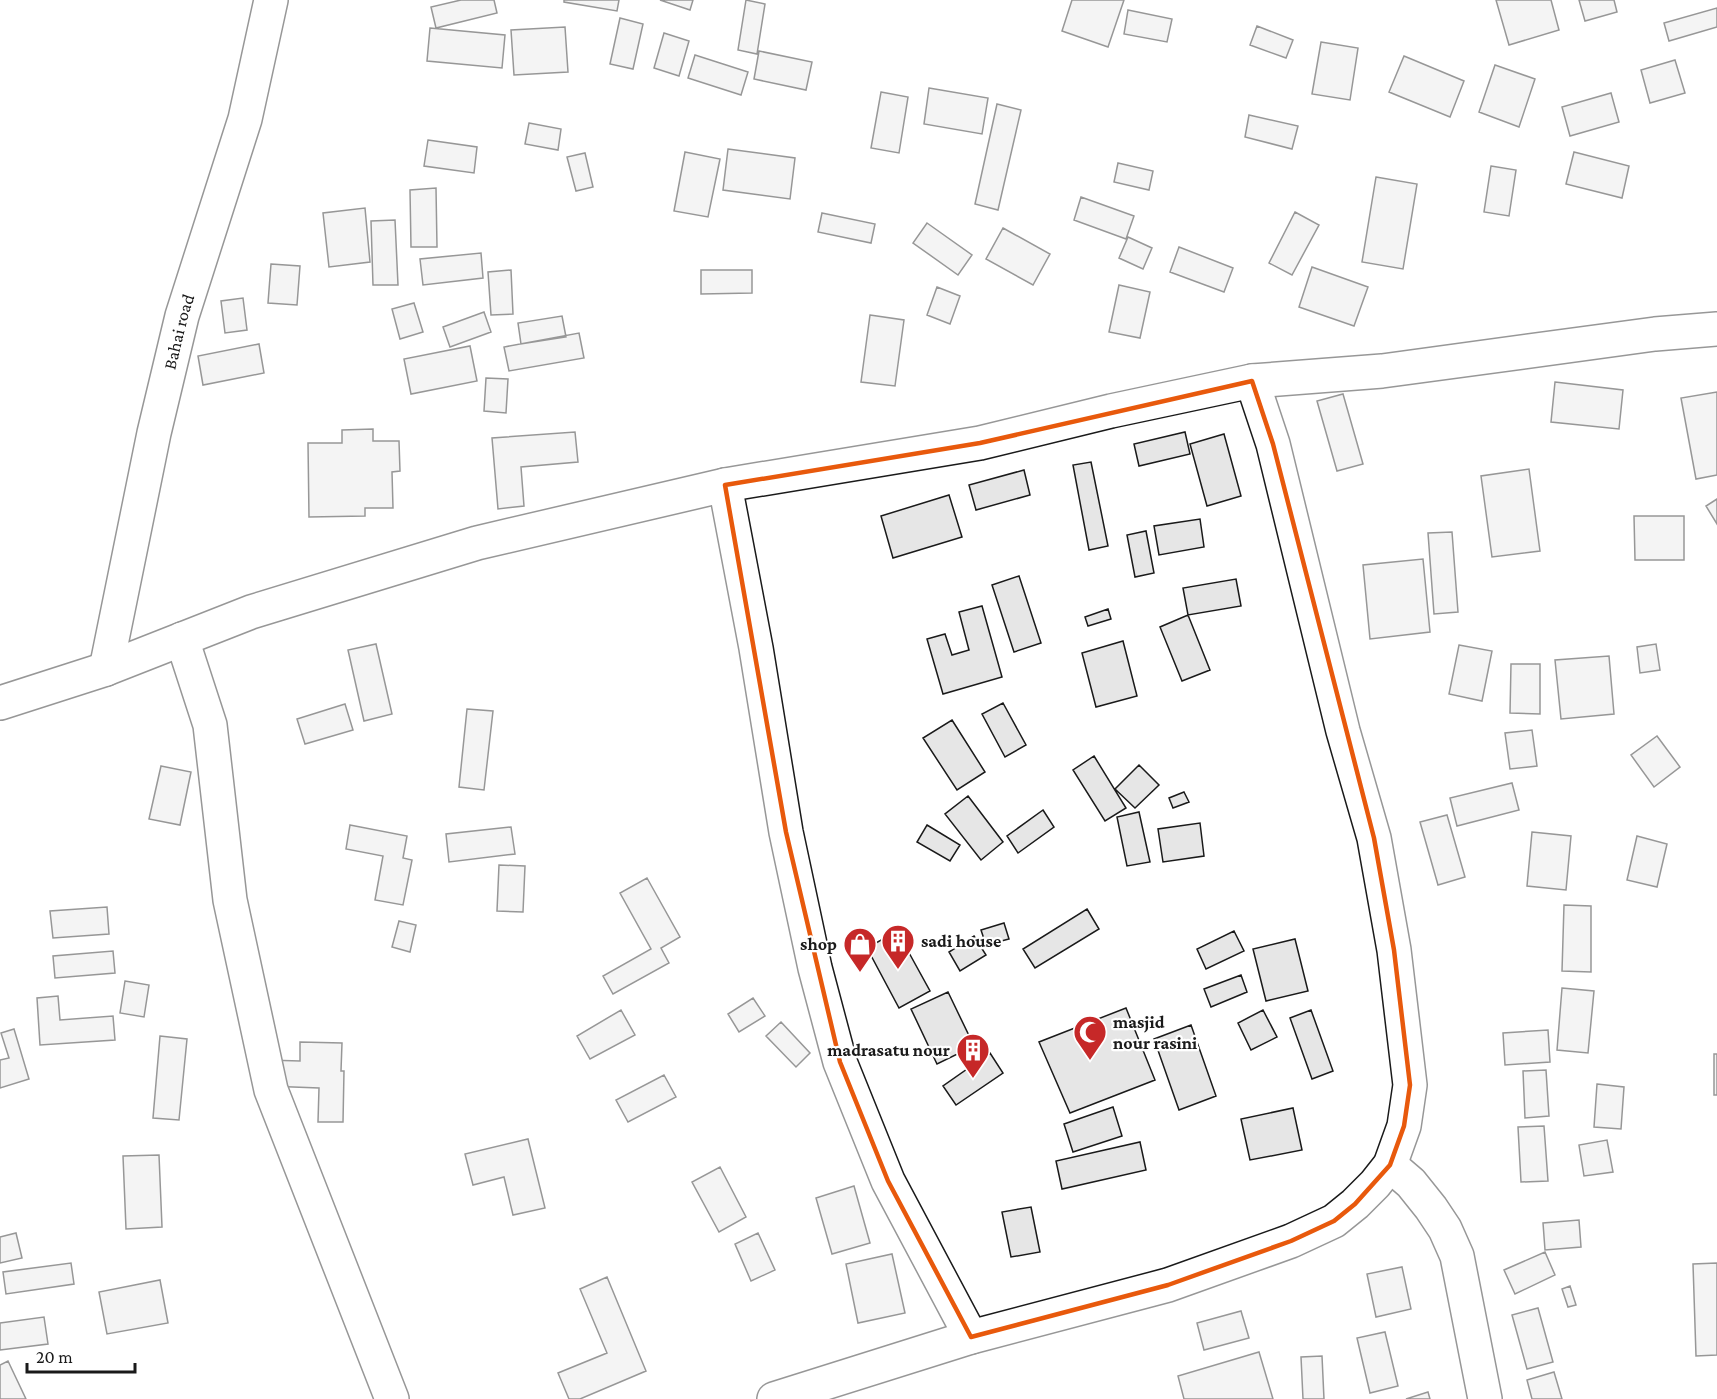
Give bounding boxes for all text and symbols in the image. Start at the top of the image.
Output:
street label: Bahai road [160,291,199,372]
building icon: sadi house [880,923,916,970]
shop icon: shop [842,926,878,973]
place label: sadi house [921,931,1001,951]
place label: shop [800,934,837,954]
place label: masjid nour rasini [1113,1012,1198,1053]
mosque icon: masjid nour rasini [1072,1014,1108,1061]
building icon: madrasatu nour [955,1032,991,1079]
place label: madrasatu nour [827,1040,950,1060]
scale bar [27,1336,135,1374]
text: 20 m [36,1347,73,1367]

